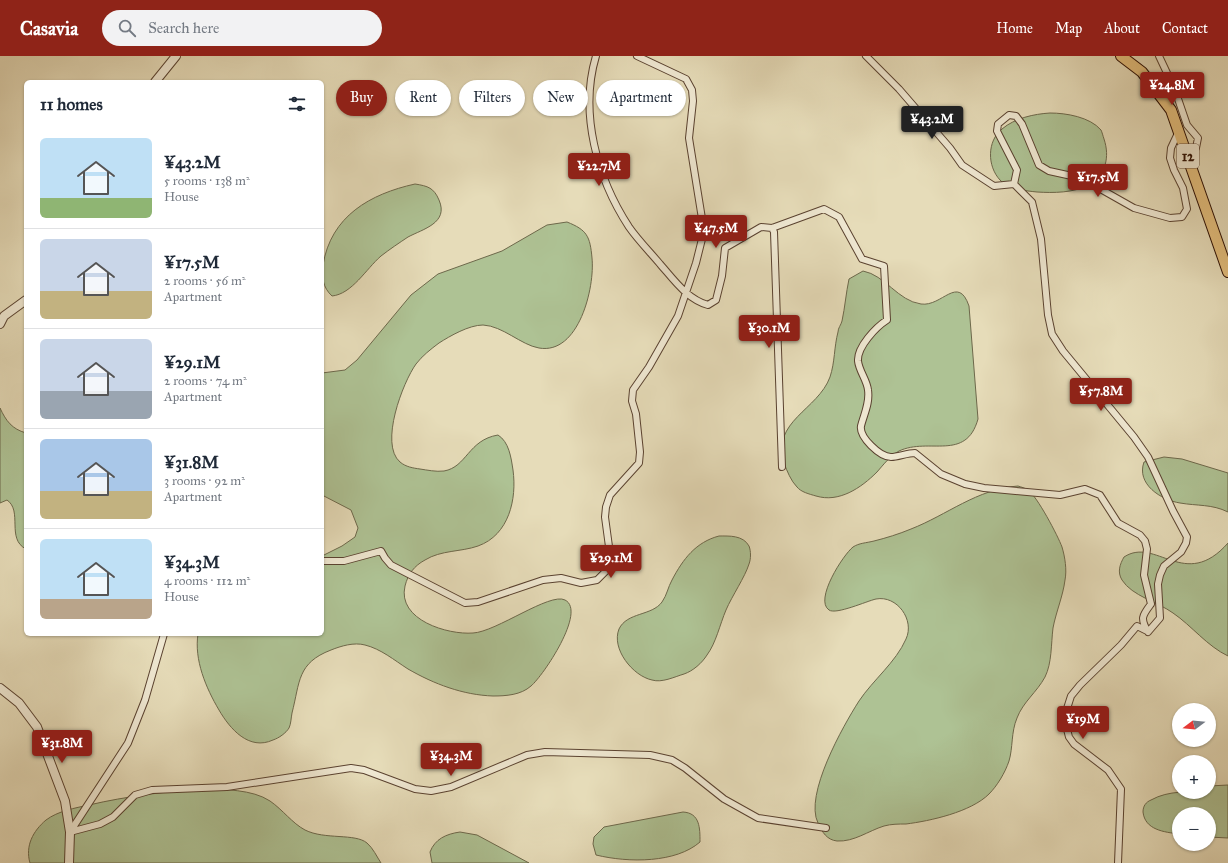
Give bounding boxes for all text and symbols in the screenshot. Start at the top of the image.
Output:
search box [102,10,382,46]
text: Casavia [20,17,78,40]
icon: search [116,17,138,39]
text: Search here [148,19,219,37]
text: Home [996,20,1033,37]
text: Map [1055,20,1082,37]
text: About [1104,20,1140,37]
text: Contact [1162,20,1208,37]
pin: ¥24.8M [1139,72,1205,106]
text: ¥24.8M [1149,77,1195,93]
chip: Buy [336,80,387,116]
chip: Rent [395,80,451,116]
chip: Filters [459,80,525,116]
chip: New [533,80,588,116]
chip: Apartment [596,80,686,116]
icon: filters [286,93,308,115]
text: 11 homes [40,94,103,115]
pin: ¥43.2M [899,106,965,140]
text: ¥43.2M [910,111,954,127]
road number: 12 [1177,144,1199,168]
text: ¥43.2M [164,152,221,173]
pin: ¥22.7M [566,153,632,187]
icon: home [72,154,120,202]
text: ¥22.7M [577,158,621,174]
pin: ¥17.5M [1065,164,1131,198]
text: ¥17.5M [1077,169,1119,185]
text: 5 rooms · 138 m² [164,173,250,189]
text: House [164,189,199,205]
pin: ¥47.5M [683,215,749,249]
text: ¥47.5M [694,220,738,236]
text: ¥17.5M [164,252,219,273]
icon: home [72,255,120,303]
text: 2 rooms · 56 m² [164,273,246,289]
text: Apartment [164,289,222,305]
pin: ¥30.1M [736,315,802,349]
text: ¥30.1M [748,320,790,336]
text: ¥29.1M [164,352,220,373]
icon: home [72,355,120,403]
text: 2 rooms · 74 m² [164,373,247,389]
pin: ¥57.8M [1068,378,1134,412]
text: ¥57.8M [1079,383,1123,399]
text: Apartment [164,389,222,405]
text: ¥31.8M [164,452,219,473]
icon: home [72,455,120,503]
text: 3 rooms · 92 m² [164,473,245,489]
text: Apartment [164,489,222,505]
pin: ¥29.1M [578,545,644,579]
text: ¥29.1M [589,550,633,566]
text: ¥34.3M [164,552,220,573]
icon: home [72,555,120,603]
text: 4 rooms · 112 m² [164,573,250,589]
text: House [164,589,199,605]
north arrow [1172,703,1216,747]
map controls [1172,703,1216,851]
pin: ¥19M [1059,706,1107,740]
text: ¥19M [1066,711,1100,727]
pin: ¥31.8M [29,730,95,764]
text: ¥31.8M [41,735,83,751]
pin: ¥34.3M [418,743,484,777]
text: ¥34.3M [430,748,472,764]
button: + [1172,755,1216,799]
button: − [1172,807,1216,851]

